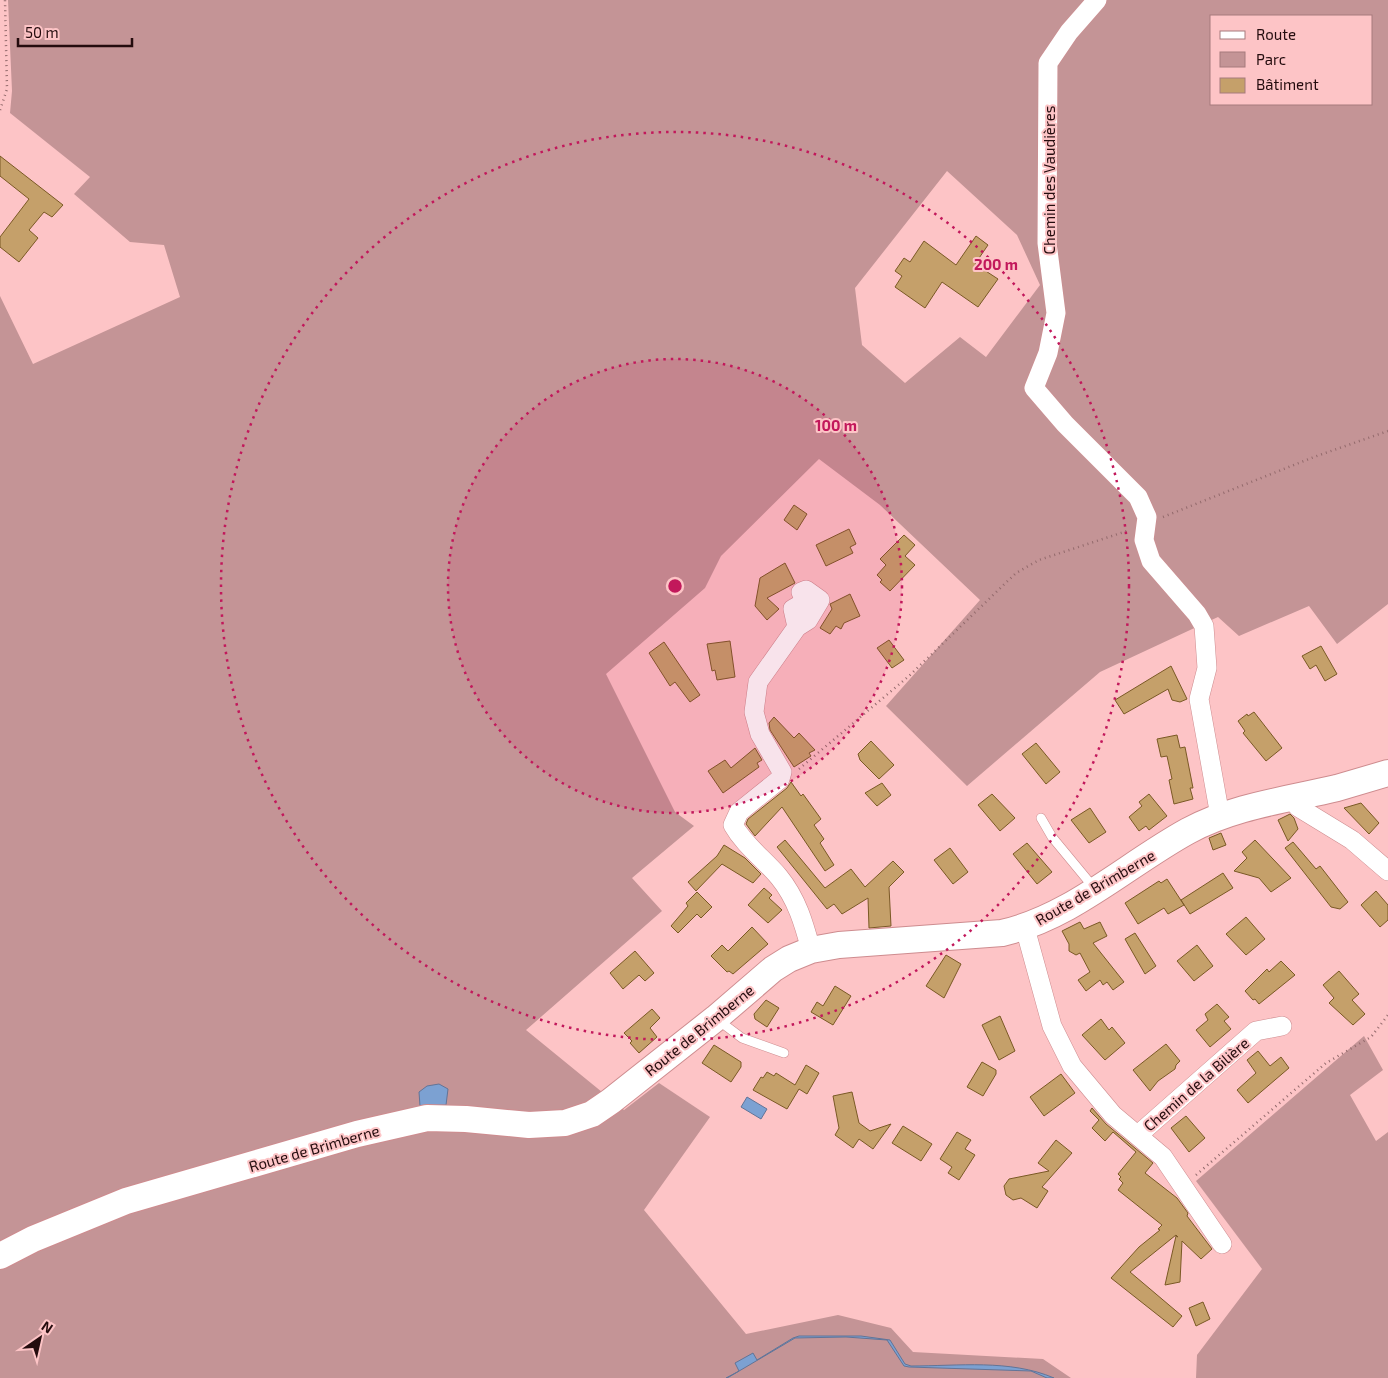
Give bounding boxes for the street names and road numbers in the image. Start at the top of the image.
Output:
street label: Chemin des Vaudières [1040,106,1058,254]
street label: Route de Brimberne [1032,845,1158,929]
street label: Route de Brimberne [641,981,757,1079]
street label: Chemin de la Bilière [1140,1033,1252,1135]
street label: Route de Brimberne [247,1121,381,1175]

